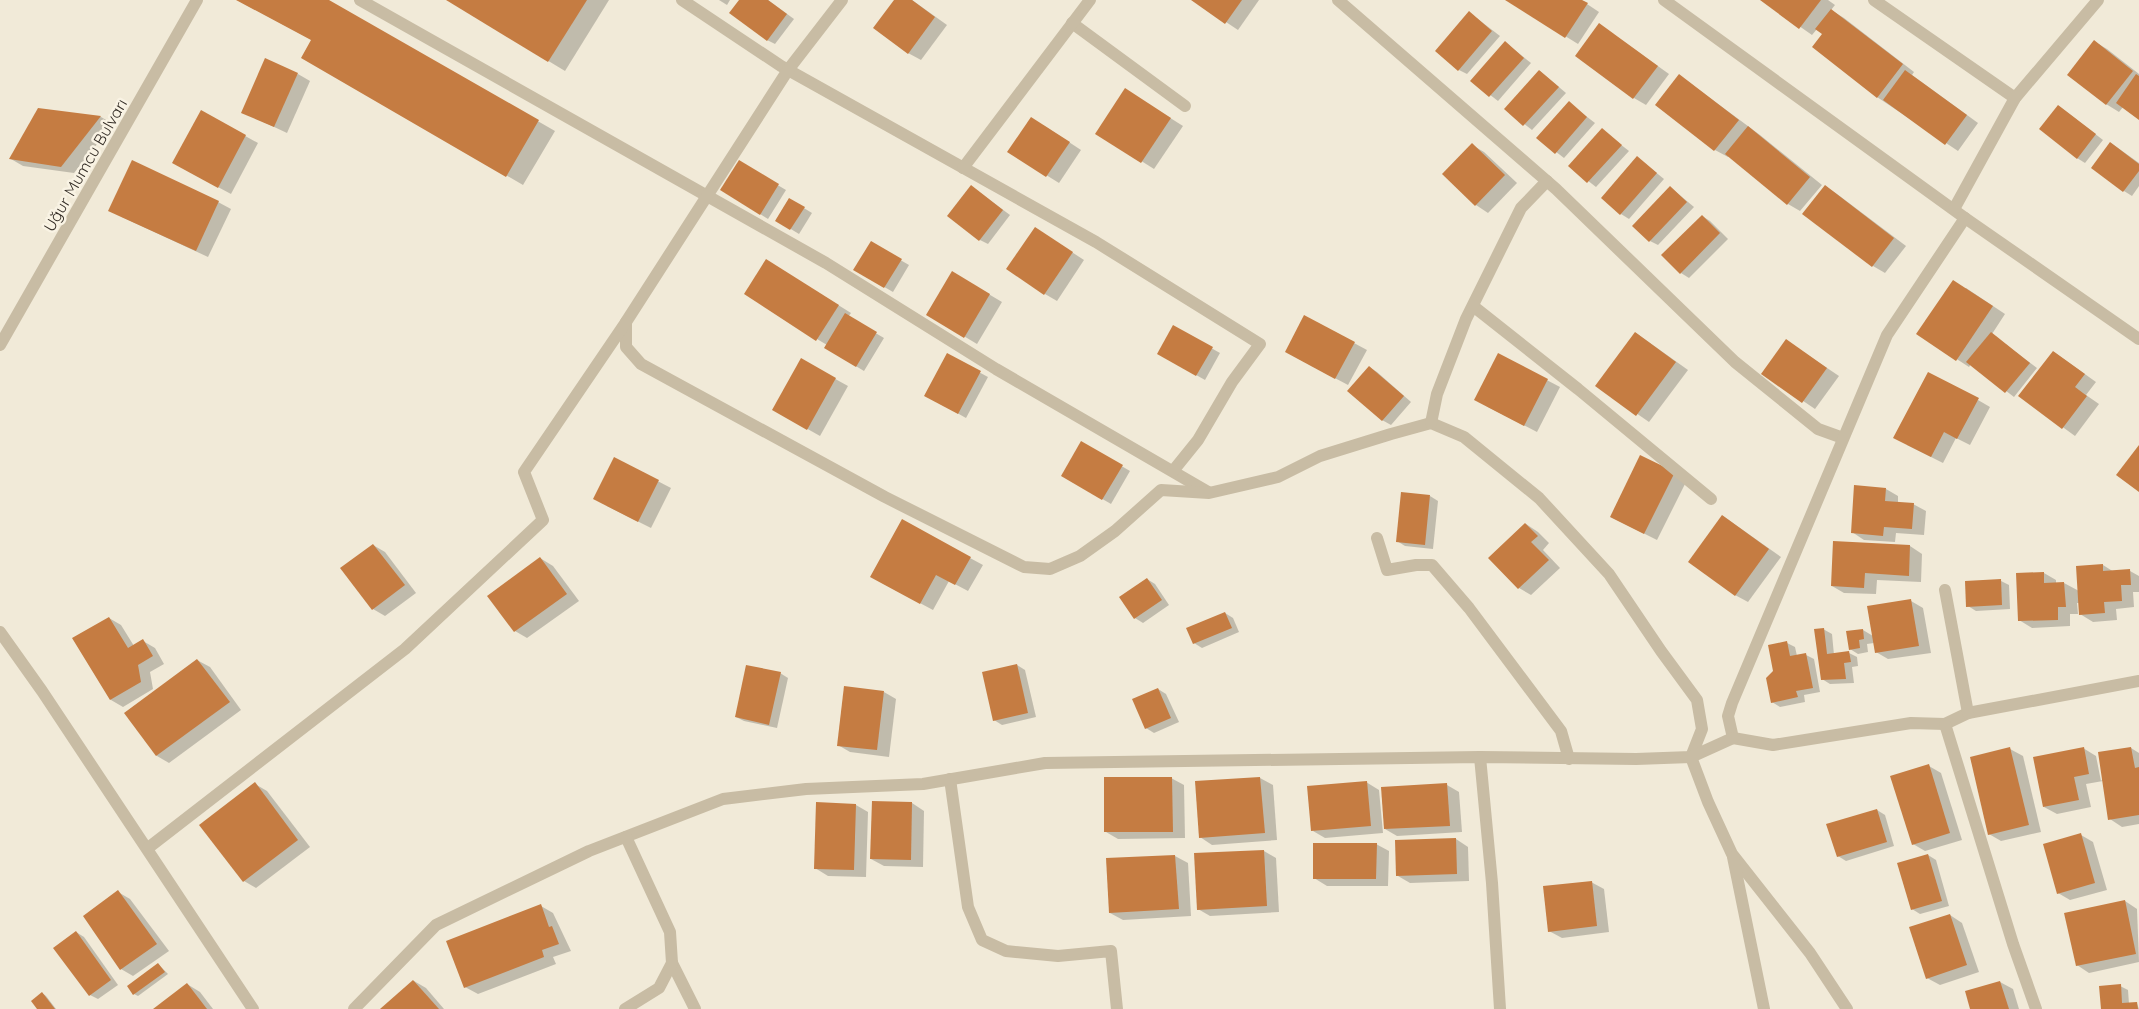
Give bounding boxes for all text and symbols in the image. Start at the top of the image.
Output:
street label: Uğur Mumcu Bulvarı [39,95,131,235]

